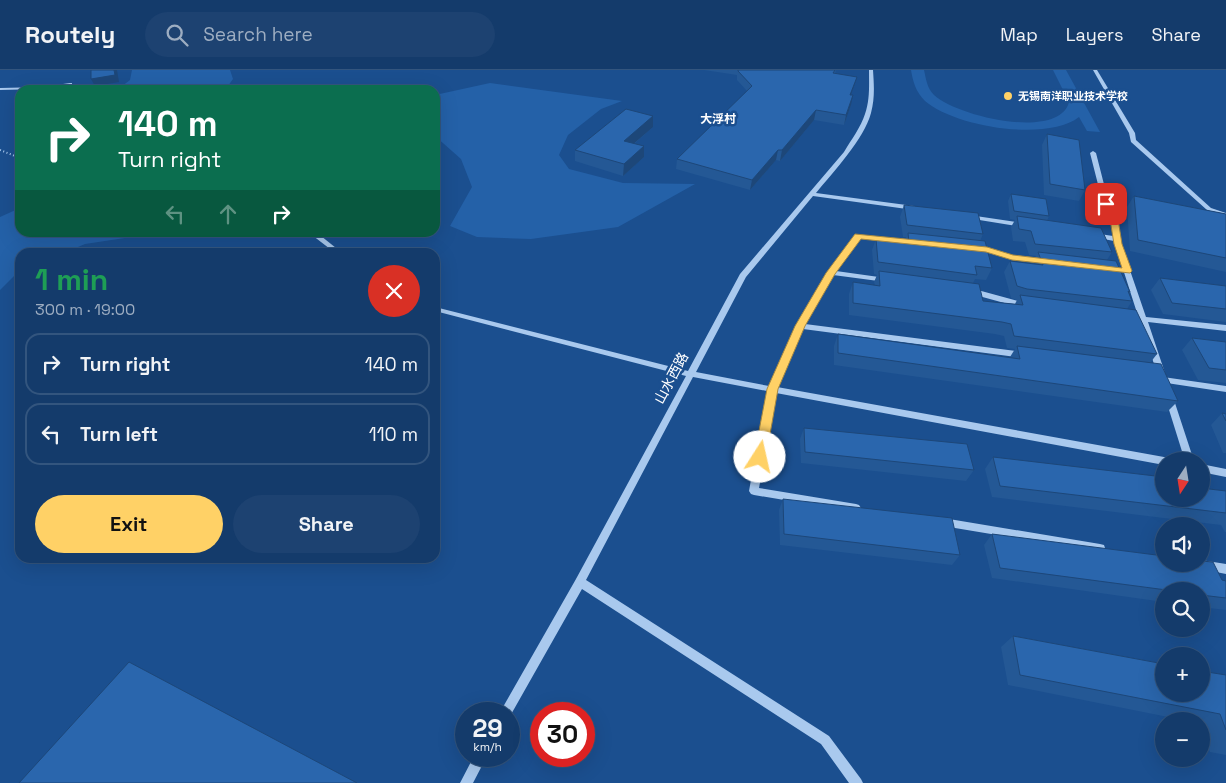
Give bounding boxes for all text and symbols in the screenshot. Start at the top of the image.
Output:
search box [145,12,495,57]
text: Routely [25,19,115,50]
icon: search [163,21,191,49]
text: Search here [203,22,313,47]
text: Map [1000,23,1038,46]
text: Layers [1066,23,1123,46]
text: Share [1151,23,1201,46]
place label: 无锡南洋职业技术学校 [1018,89,1128,103]
marker: 无锡南洋职业技术学校 [1002,90,1014,102]
text: 140 m [118,102,218,146]
icon: right [35,105,100,170]
district label: 大浮村 [700,111,736,127]
text: Turn right [118,145,221,173]
pin [1085,183,1127,225]
icon: arrive [1092,190,1120,218]
icon: left [161,200,189,228]
icon: ahead [214,200,242,228]
icon: right [267,200,295,228]
text: 1 min [35,260,108,299]
button: close [368,265,420,317]
text: 300 m · 19:00 [35,299,135,320]
street label: 山水西路 [650,349,692,407]
icon: right [37,350,65,378]
text: Turn right [80,352,170,377]
text: 140 m [365,352,418,377]
icon: left [37,420,65,448]
text: Turn left [80,422,158,447]
text: 110 m [369,422,418,447]
position arrow [733,430,785,482]
north arrow [1155,452,1210,508]
map controls [1155,452,1210,767]
button: Exit [35,495,223,553]
button: Share [233,495,420,553]
button: sound [1155,517,1210,572]
button: search [1155,582,1210,637]
button: + [1155,647,1210,702]
speed limit sign: 30 [530,702,595,767]
text: 29 [472,712,503,744]
button: − [1155,712,1210,767]
text: km/h [473,739,502,755]

